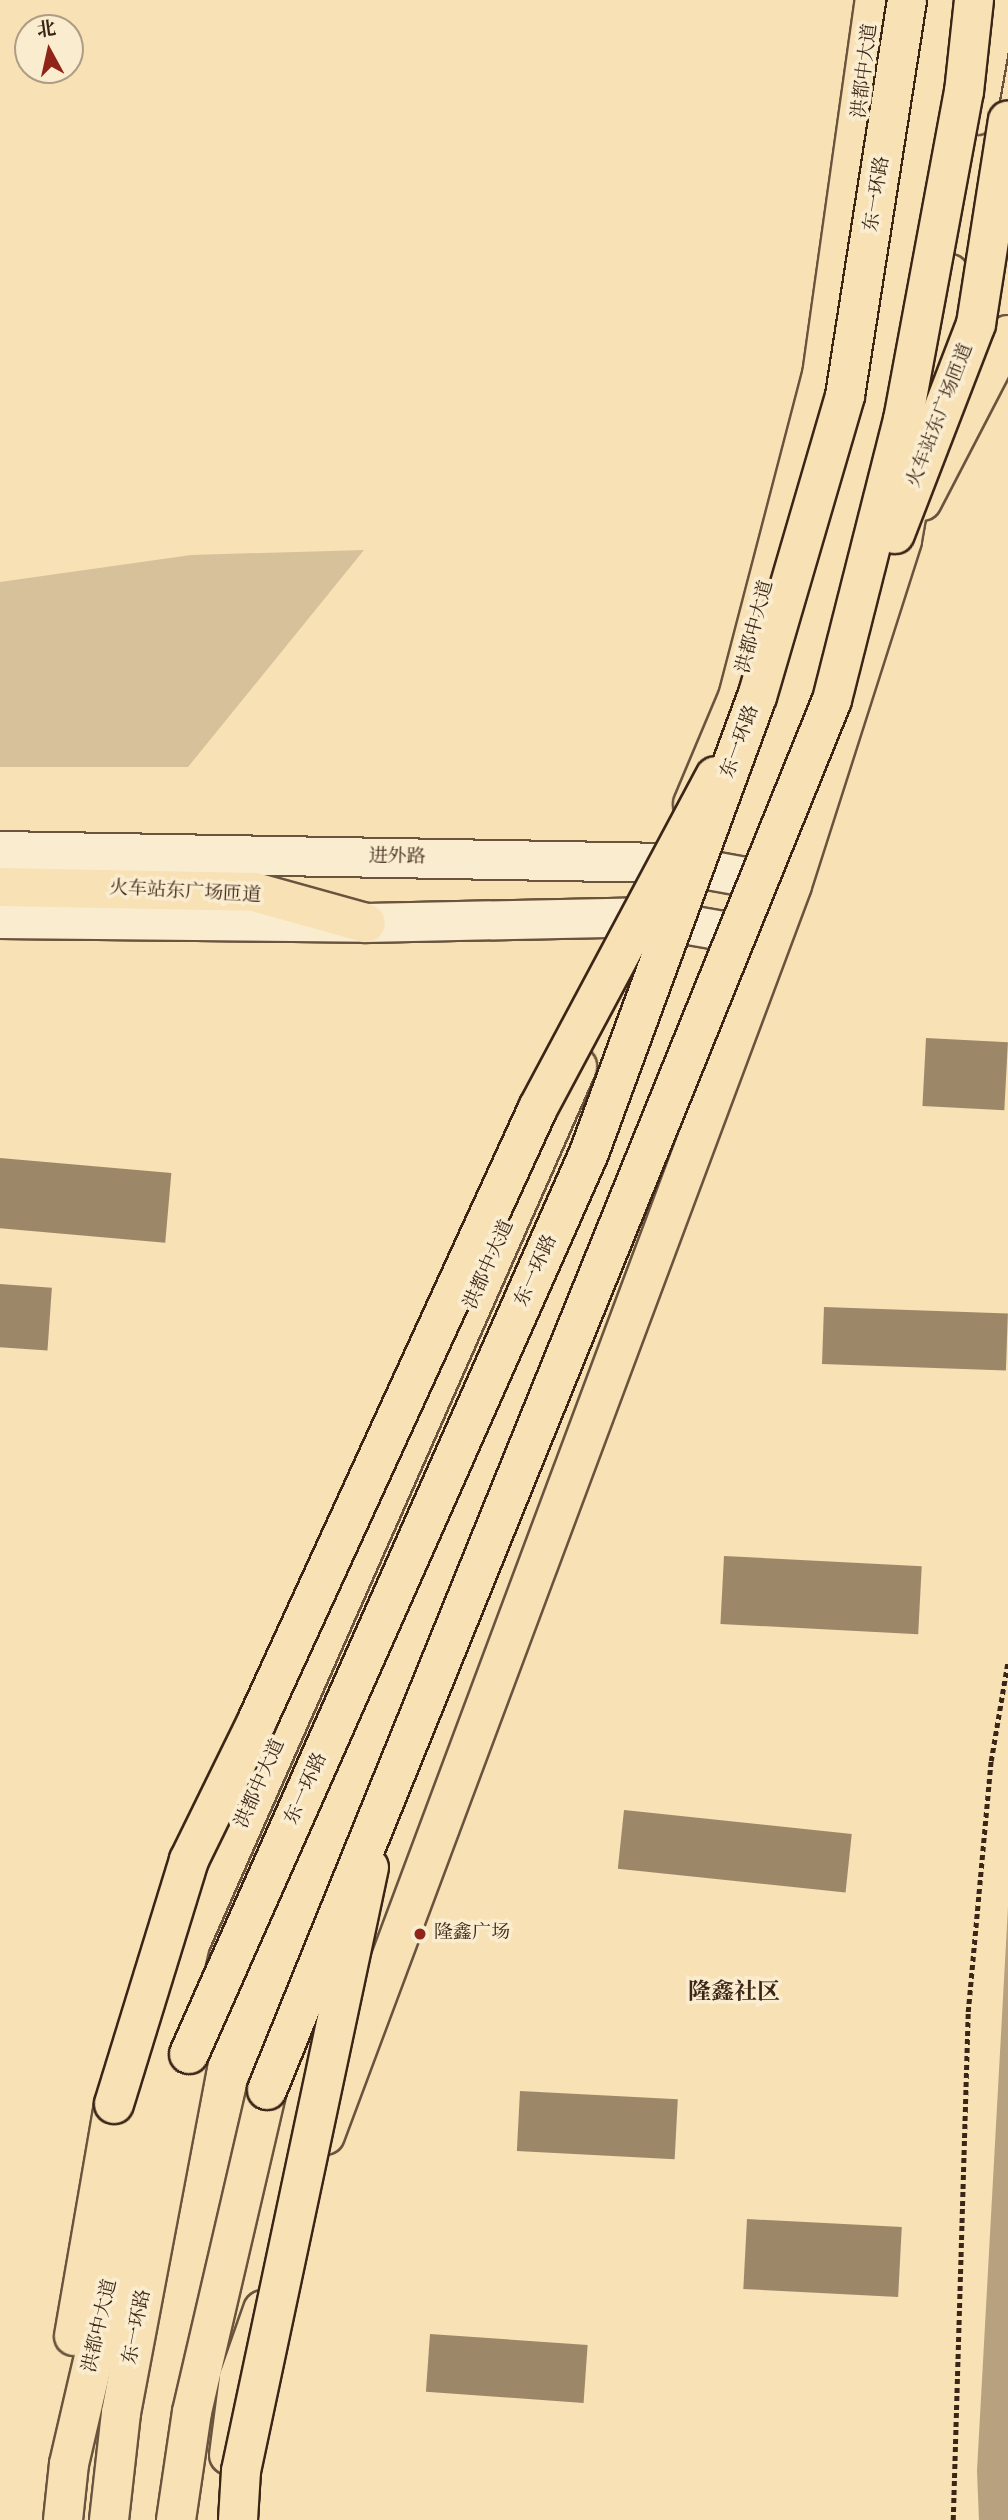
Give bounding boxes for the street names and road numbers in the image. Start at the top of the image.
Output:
street label: 洪都中大道 [849,22,883,120]
street label: 东一环路 [861,155,895,233]
street label: 火车站东广场匝道 [903,341,979,491]
street label: 洪都中大道 [733,578,779,676]
street label: 东一环路 [717,702,765,782]
street label: 进外路 [368,846,426,870]
street label: 火车站东广场匝道 [109,878,261,908]
street label: 洪都中大道 [460,1217,520,1313]
street label: 东一环路 [511,1232,563,1310]
street label: 洪都中大道 [231,1736,291,1832]
street label: 东一环路 [281,1750,333,1828]
street label: 洪都中大道 [79,2277,123,2375]
street label: 东一环路 [120,2288,156,2366]

